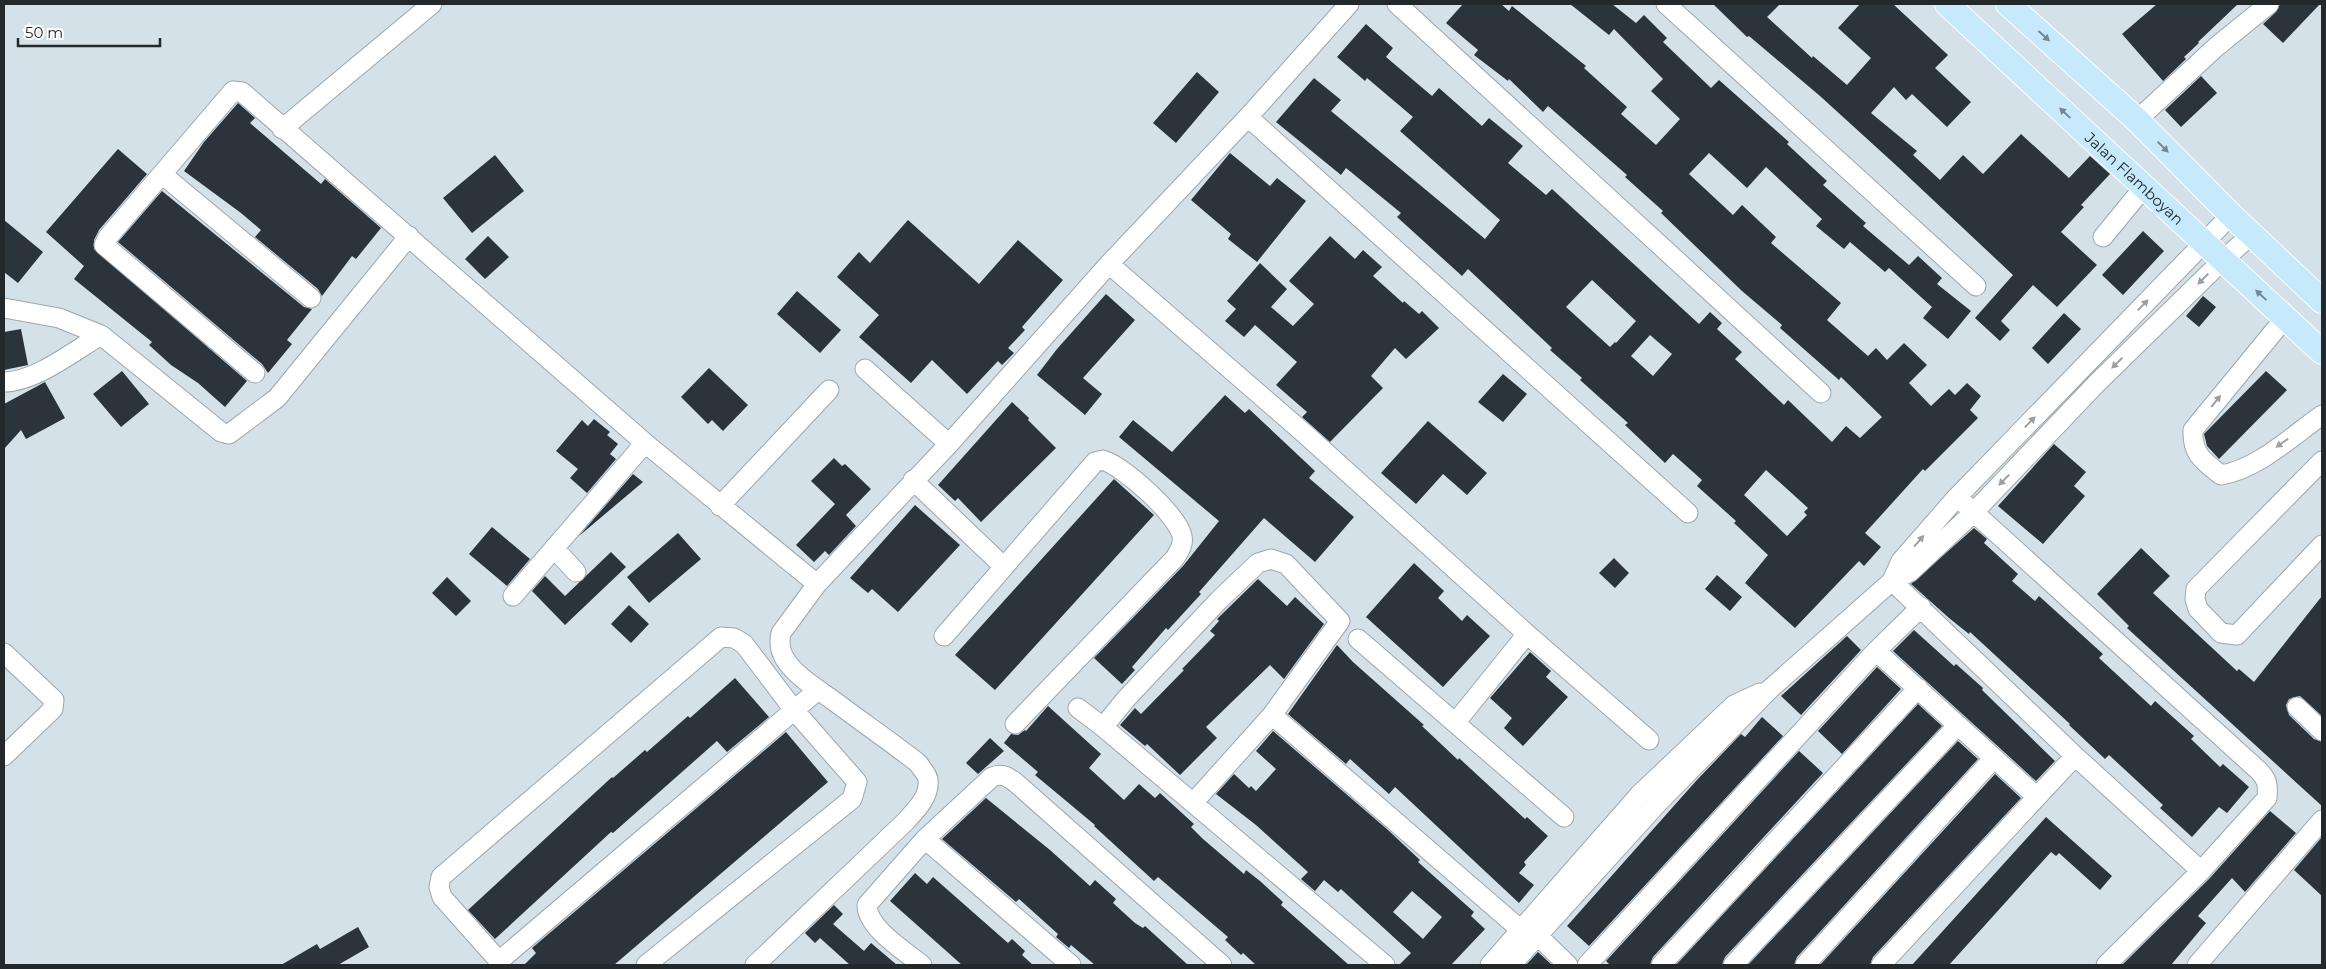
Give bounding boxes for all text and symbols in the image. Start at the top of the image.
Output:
scale bar [18,15,160,47]
text: 50 m [25,23,63,42]
one-way arrow [2038,31,2051,42]
one-way arrow [2059,107,2071,119]
street label: Jalan Flamboyan [2081,127,2188,229]
one-way arrow [2157,141,2169,153]
one-way arrow [2197,273,2209,285]
one-way arrow [2255,289,2267,301]
one-way arrow [2137,300,2149,312]
one-way arrow [2112,357,2124,369]
one-way arrow [2211,395,2222,408]
one-way arrow [2024,416,2036,428]
one-way arrow [2276,438,2289,448]
one-way arrow [1998,474,2010,486]
one-way arrow [1913,535,1925,547]

